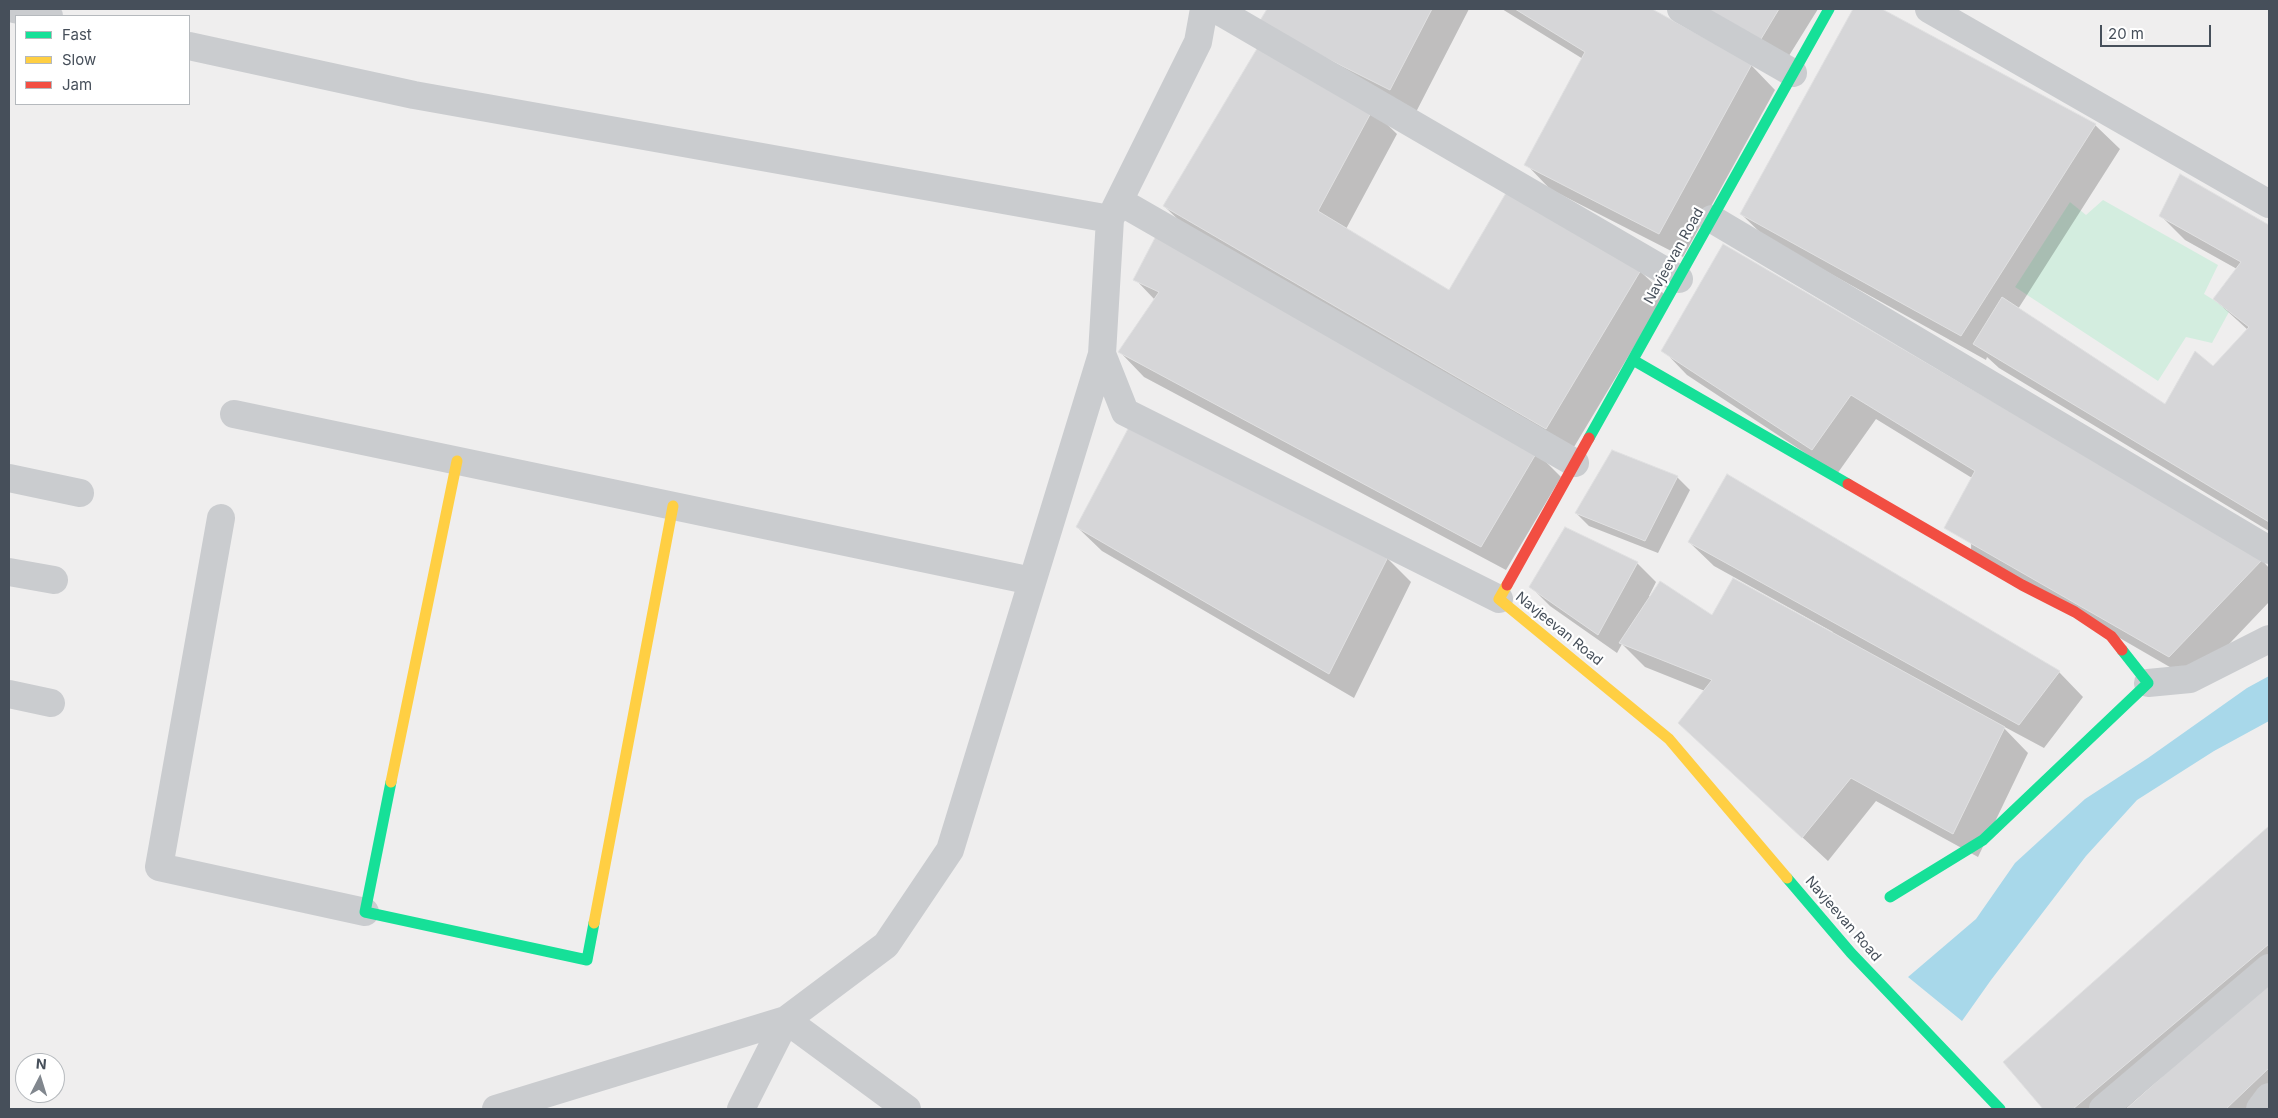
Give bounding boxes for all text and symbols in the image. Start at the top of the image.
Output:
legend [15,15,190,105]
scale bar [2103,15,2214,47]
text: 20 m [2108,24,2144,43]
text: Fast [62,25,92,44]
text: Slow [62,50,96,69]
text: Jam [62,75,92,94]
street label: Navjeevan Road [1641,205,1707,307]
street label: Navjeevan Road [1512,589,1606,669]
street label: Navjeevan Road [1802,873,1884,965]
north arrow [15,1053,65,1103]
text: N [35,1055,47,1072]

